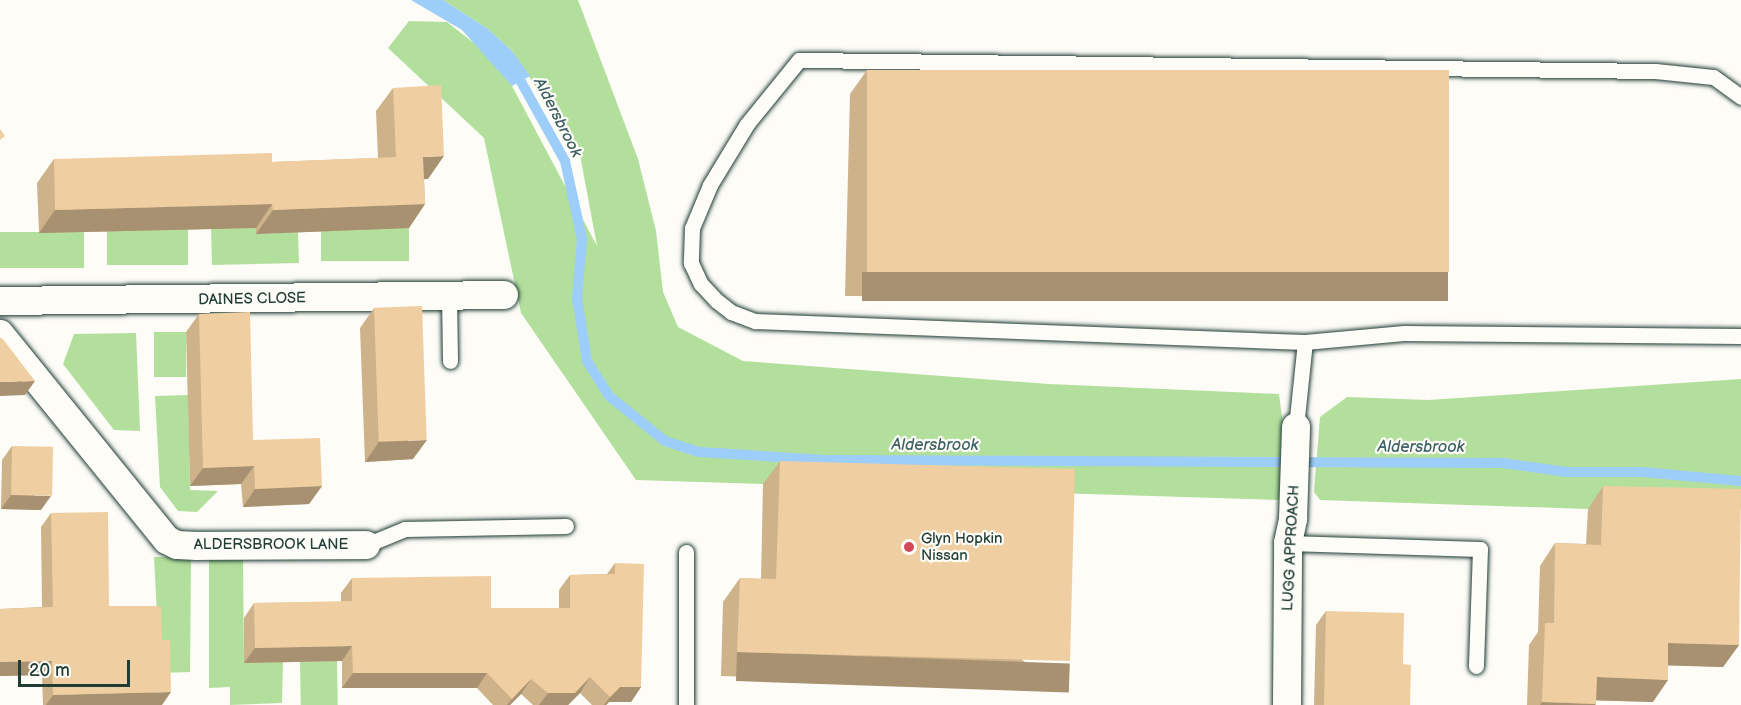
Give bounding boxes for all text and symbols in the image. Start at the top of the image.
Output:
water label: Aldersbrook [529,75,585,161]
street label: DAINES CLOSE [198,289,306,309]
water label: Aldersbrook [892,436,978,456]
water label: Aldersbrook [1378,438,1464,458]
street label: LUGG APPROACH [1279,485,1303,611]
place label: Glyn Hopkin Nissan [921,529,1002,564]
street label: ALDERSBROOK LANE [194,536,348,554]
marker: Glyn Hopkin Nissan [902,540,916,554]
scale bar [21,648,134,686]
text: 20 m [29,660,70,681]

